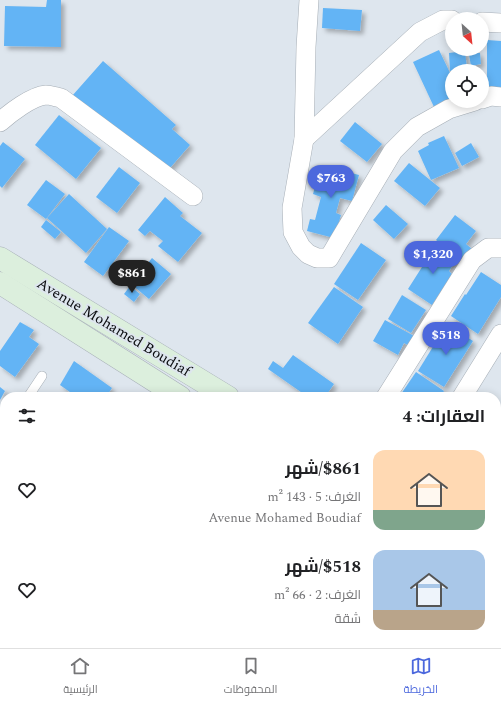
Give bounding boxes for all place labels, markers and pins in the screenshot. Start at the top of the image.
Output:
pin: $763 [307,165,355,199]
pin: $1,320 [400,241,466,275]
pin: $861 [108,260,156,294]
pin: $518 [422,322,470,356]

